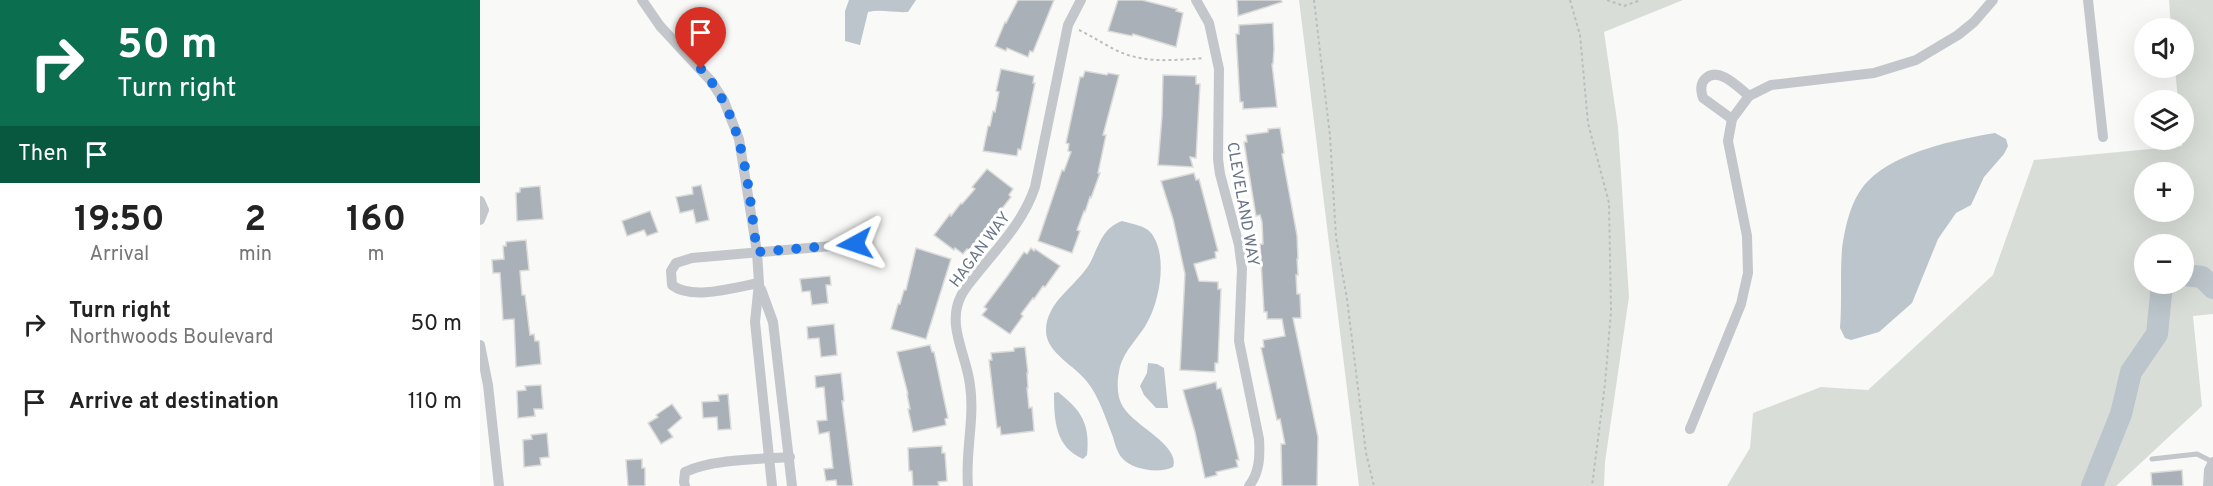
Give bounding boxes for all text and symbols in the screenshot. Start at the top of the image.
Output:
pin [675,7,726,69]
icon: arrive [684,16,717,49]
map controls [2134,18,2194,294]
button: sound [2134,18,2194,78]
text: 50 m [117,20,218,73]
icon: right [18,24,96,102]
text: Turn right [117,72,236,106]
button: layers [2134,90,2194,150]
icon: arrive [80,138,113,171]
text: Then [18,141,68,168]
street label: CLEVELAND WAY [1221,141,1263,268]
button: + [2134,162,2194,222]
text: 19:50 [74,198,165,244]
text: 2 [244,198,266,244]
text: 160 [346,198,406,244]
street label: HAGAN WAY [946,208,1015,292]
position arrow [823,212,887,276]
button: − [2134,234,2194,294]
text: Arrival [90,242,149,268]
text: min [239,242,272,268]
text: m [368,242,384,268]
text: Turn right [69,298,171,325]
icon: right [18,308,51,341]
text: 50 m [410,311,462,338]
text: Northwoods Boulevard [69,325,273,351]
icon: arrive [18,386,51,419]
text: Arrive at destination [69,389,279,416]
text: 110 m [408,389,462,416]

